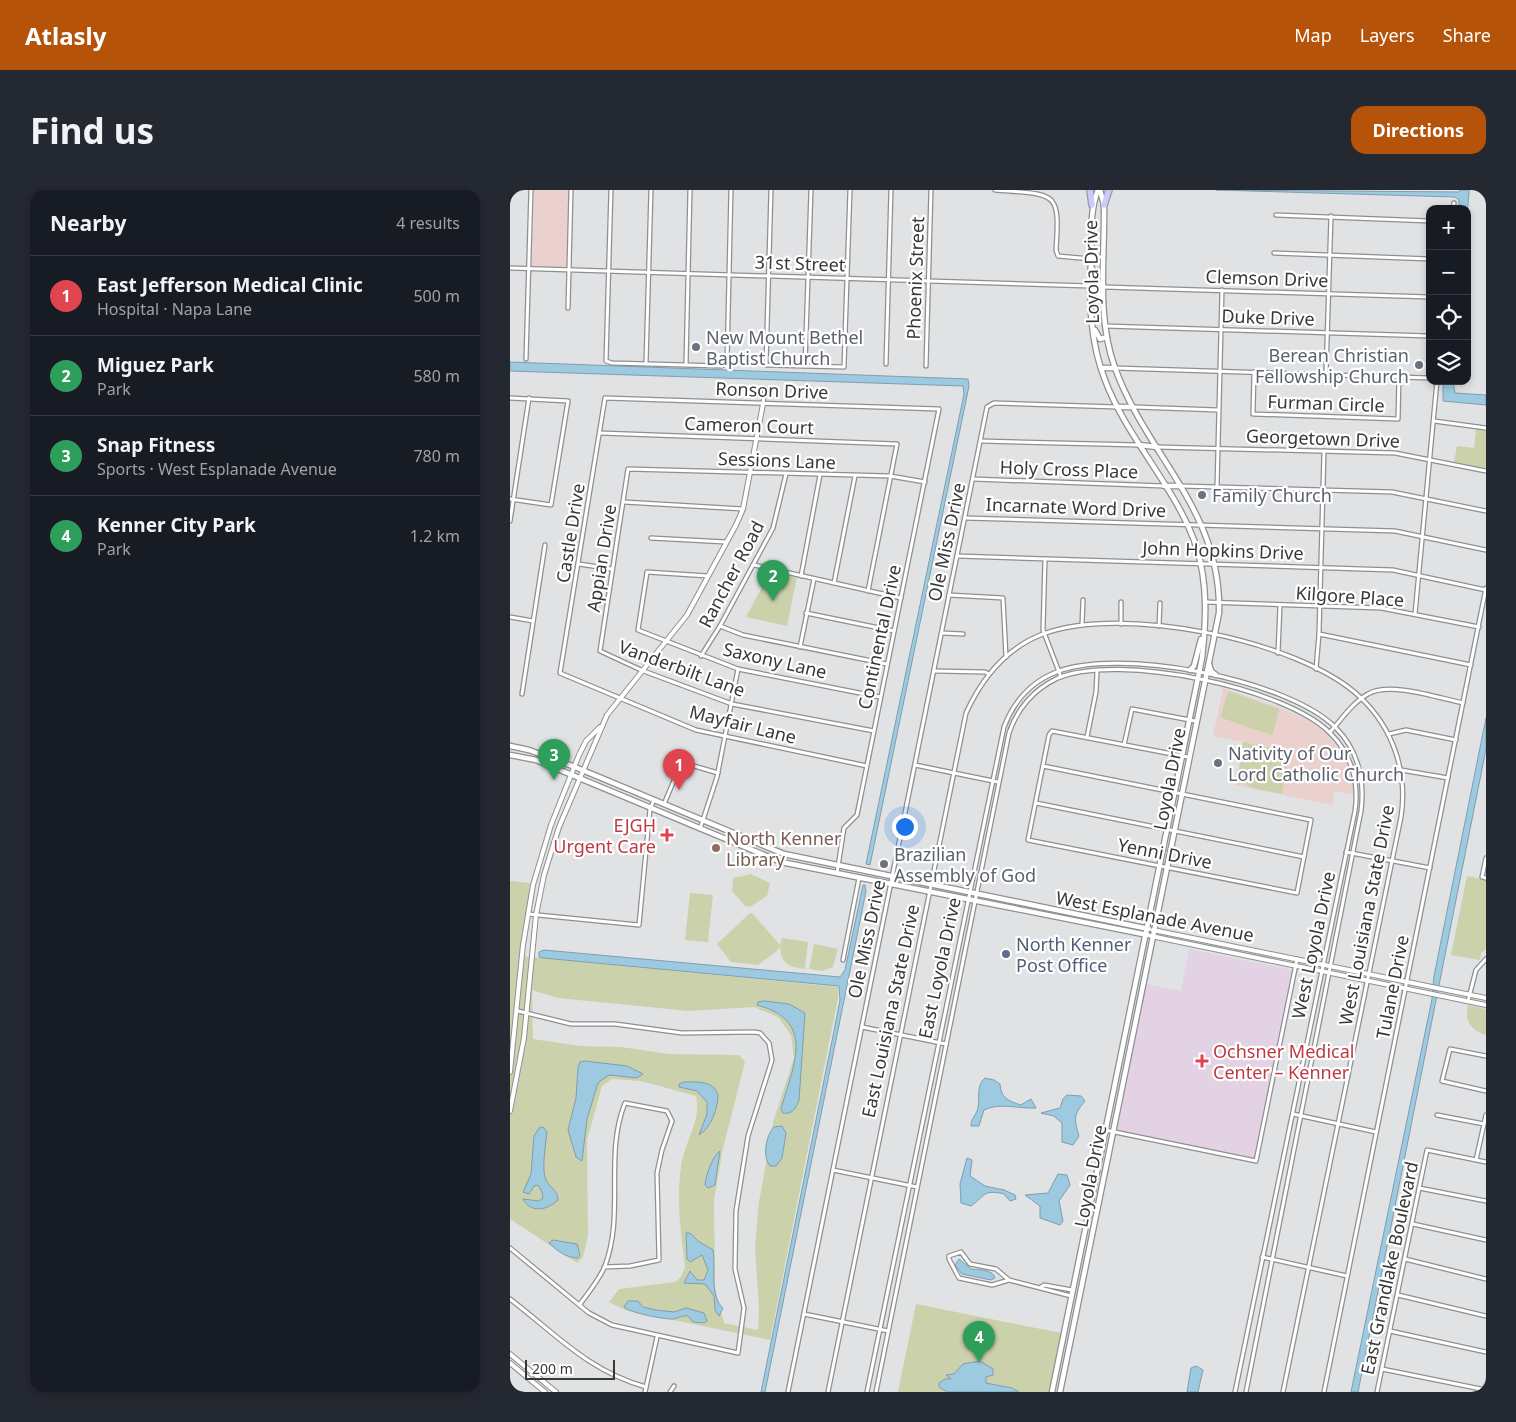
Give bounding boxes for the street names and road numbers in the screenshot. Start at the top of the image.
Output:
street label: Phoenix Street [901,215,929,340]
street label: Loyola Drive [1078,220,1104,324]
street label: 31st Street [754,249,846,277]
street label: Clemson Drive [1205,264,1329,292]
street label: Duke Drive [1221,303,1315,331]
street label: Ronson Drive [715,376,829,404]
street label: Furman Circle [1267,389,1385,417]
street label: Cameron Court [684,411,815,439]
street label: Georgetown Drive [1246,423,1400,453]
street label: Sessions Lane [718,446,836,474]
street label: Holy Cross Place [999,455,1139,483]
street label: Ole Miss Drive [922,480,970,604]
street label: Castle Drive [550,481,590,585]
street label: Incarnate Word Drive [985,492,1167,522]
street label: Appian Drive [581,502,621,614]
street label: Rancher Road [693,516,769,632]
street label: John Hopkins Drive [1140,535,1304,565]
street label: Continental Drive [852,562,906,712]
street label: Kilgore Place [1295,580,1405,612]
street label: Vanderbilt Lane [616,634,748,702]
street label: Saxony Lane [721,636,829,684]
street label: Mayfair Lane [687,699,799,749]
street label: Loyola Drive [1147,726,1191,832]
street label: West Louisiana State Drive [1333,803,1399,1027]
street label: Yenni Drive [1116,832,1214,874]
street label: West Loyola Drive [1286,869,1340,1021]
street label: Ole Miss Drive [842,877,890,1001]
street label: West Esplanade Avenue [1054,885,1256,947]
street label: East Loyola Drive [912,895,966,1041]
street label: East Louisiana State Drive [856,902,924,1120]
street label: Tulane Drive [1370,933,1414,1041]
street label: Loyola Drive [1068,1123,1112,1229]
street label: East Grandlake Boulevard [1355,1159,1423,1377]

